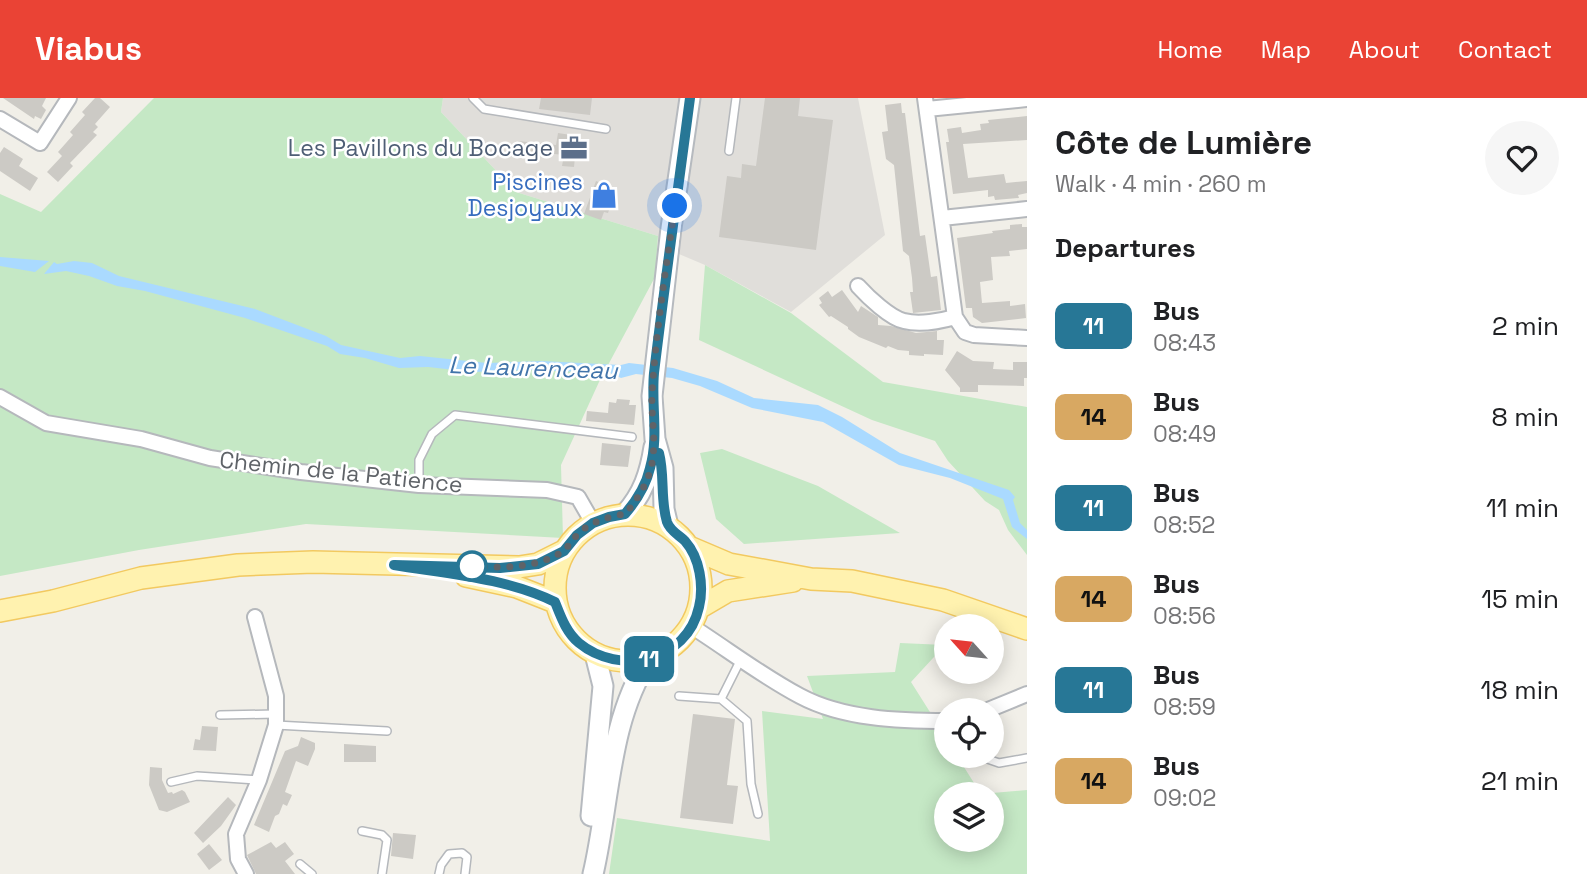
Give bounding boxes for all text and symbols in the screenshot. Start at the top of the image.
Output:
text: Viabus [35,28,142,70]
text: Home [1157,34,1223,65]
text: Map [1261,34,1311,65]
text: About [1349,34,1420,65]
text: Contact [1458,34,1552,65]
button: heart [1485,121,1559,195]
text: Côte de Lumière [1055,122,1312,164]
place label: Les Pavillons du Bocage [288,133,553,163]
office icon: Les Pavillons du Bocage [559,133,589,163]
place label: Piscines Desjoyaux [467,167,583,223]
text: Walk · 4 min · 260 m [1055,169,1267,199]
shop icon: Piscines Desjoyaux [589,180,619,210]
your location [657,188,692,223]
text: Departures [1055,231,1196,265]
text: Bus [1153,294,1200,328]
text: 2 min [1492,309,1559,343]
text: 11 [1083,310,1104,341]
text: 08:43 [1153,328,1216,358]
water label: Le Laurenceau [448,349,619,386]
text: Bus [1153,385,1200,419]
text: 8 min [1491,400,1559,434]
text: 14 [1080,401,1107,432]
text: 08:49 [1153,419,1216,449]
street label: Chemin de la Patience [218,444,464,500]
text: Bus [1153,476,1200,510]
text: 11 min [1486,491,1559,525]
text: 11 [1083,492,1104,523]
text: 08:52 [1153,510,1215,540]
unlabelled marker [457,551,487,581]
text: Bus [1153,567,1200,601]
text: 15 min [1481,582,1559,616]
text: 14 [1080,583,1107,614]
text: 08:56 [1153,601,1216,631]
north arrow [934,614,1004,684]
map controls [934,614,1004,852]
line badge: 11 [618,636,680,682]
text: 11 [638,643,660,674]
text: Bus [1153,658,1200,692]
text: 18 min [1481,673,1559,707]
text: 11 [1083,674,1104,705]
text: 08:59 [1153,692,1216,722]
button: locate [934,698,1004,768]
text: Bus [1153,749,1200,783]
text: 21 min [1481,764,1559,798]
text: 14 [1080,765,1107,796]
button: layers [934,782,1004,852]
text: 09:02 [1153,783,1216,813]

